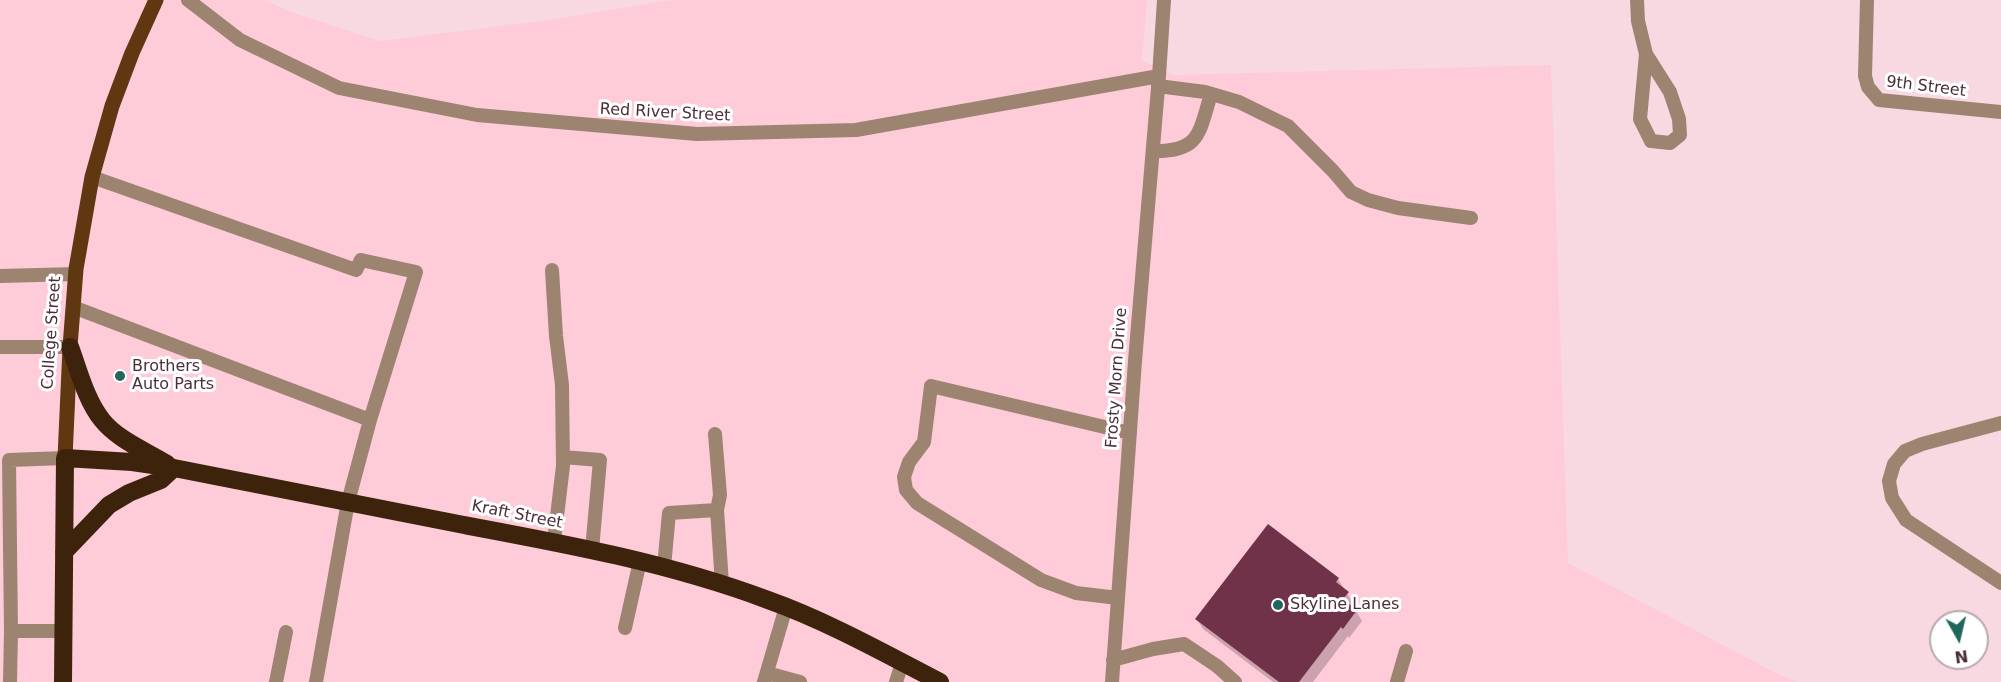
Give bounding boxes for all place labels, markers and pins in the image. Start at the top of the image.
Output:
place label: Brothers Auto Parts [132,357,214,395]
marker: Brothers Auto Parts [113,369,127,383]
place label: Skyline Lanes [1290,595,1399,615]
marker: Skyline Lanes [1271,598,1285,612]

